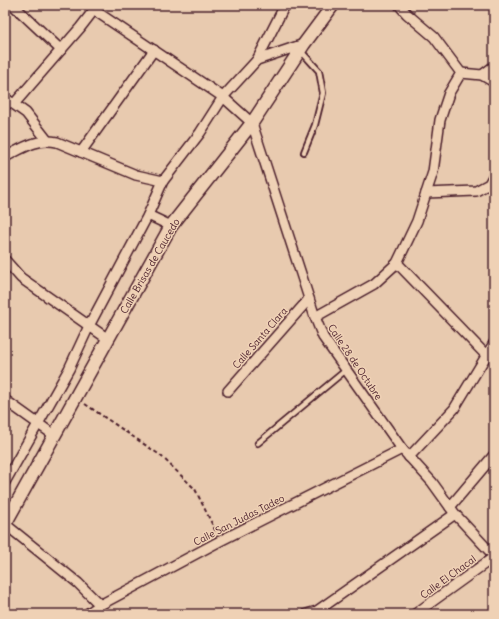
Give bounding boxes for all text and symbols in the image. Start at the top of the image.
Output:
street label: Calle Brisas de Caucedo [117,216,183,316]
street label: Calle Santa Clara [230,304,290,371]
street label: Calle 28 de Octubre [325,322,385,402]
street label: Calle San Judas Tadeo [191,491,287,549]
street label: Calle El Chacal [418,552,478,602]

